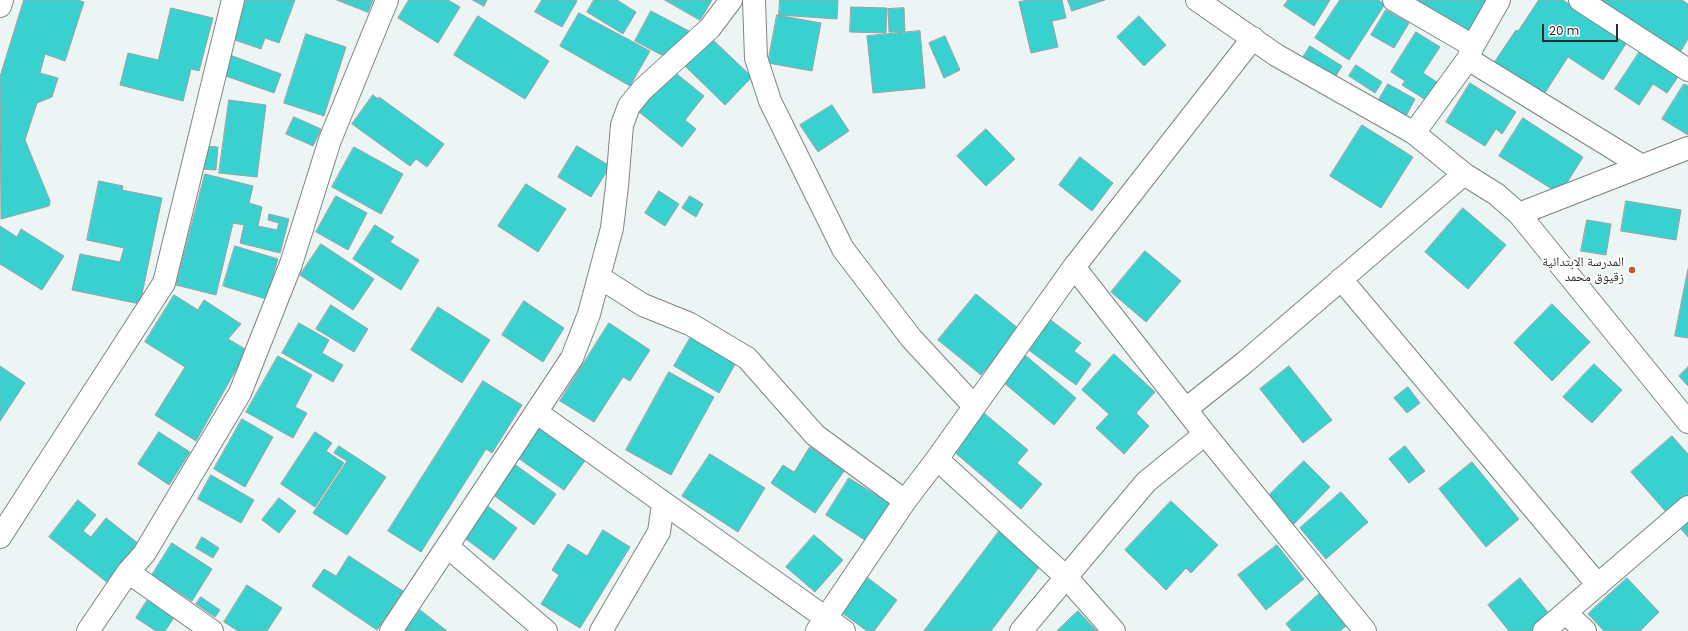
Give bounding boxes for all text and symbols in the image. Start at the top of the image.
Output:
scale bar [1544,16,1620,42]
text: 20 m [1549,22,1579,39]
place label: المدرسة الابتدائية زقيوق محمد [1542,255,1624,286]
marker: المدرسة الابتدائية زقيوق محمد [1627,265,1637,275]

